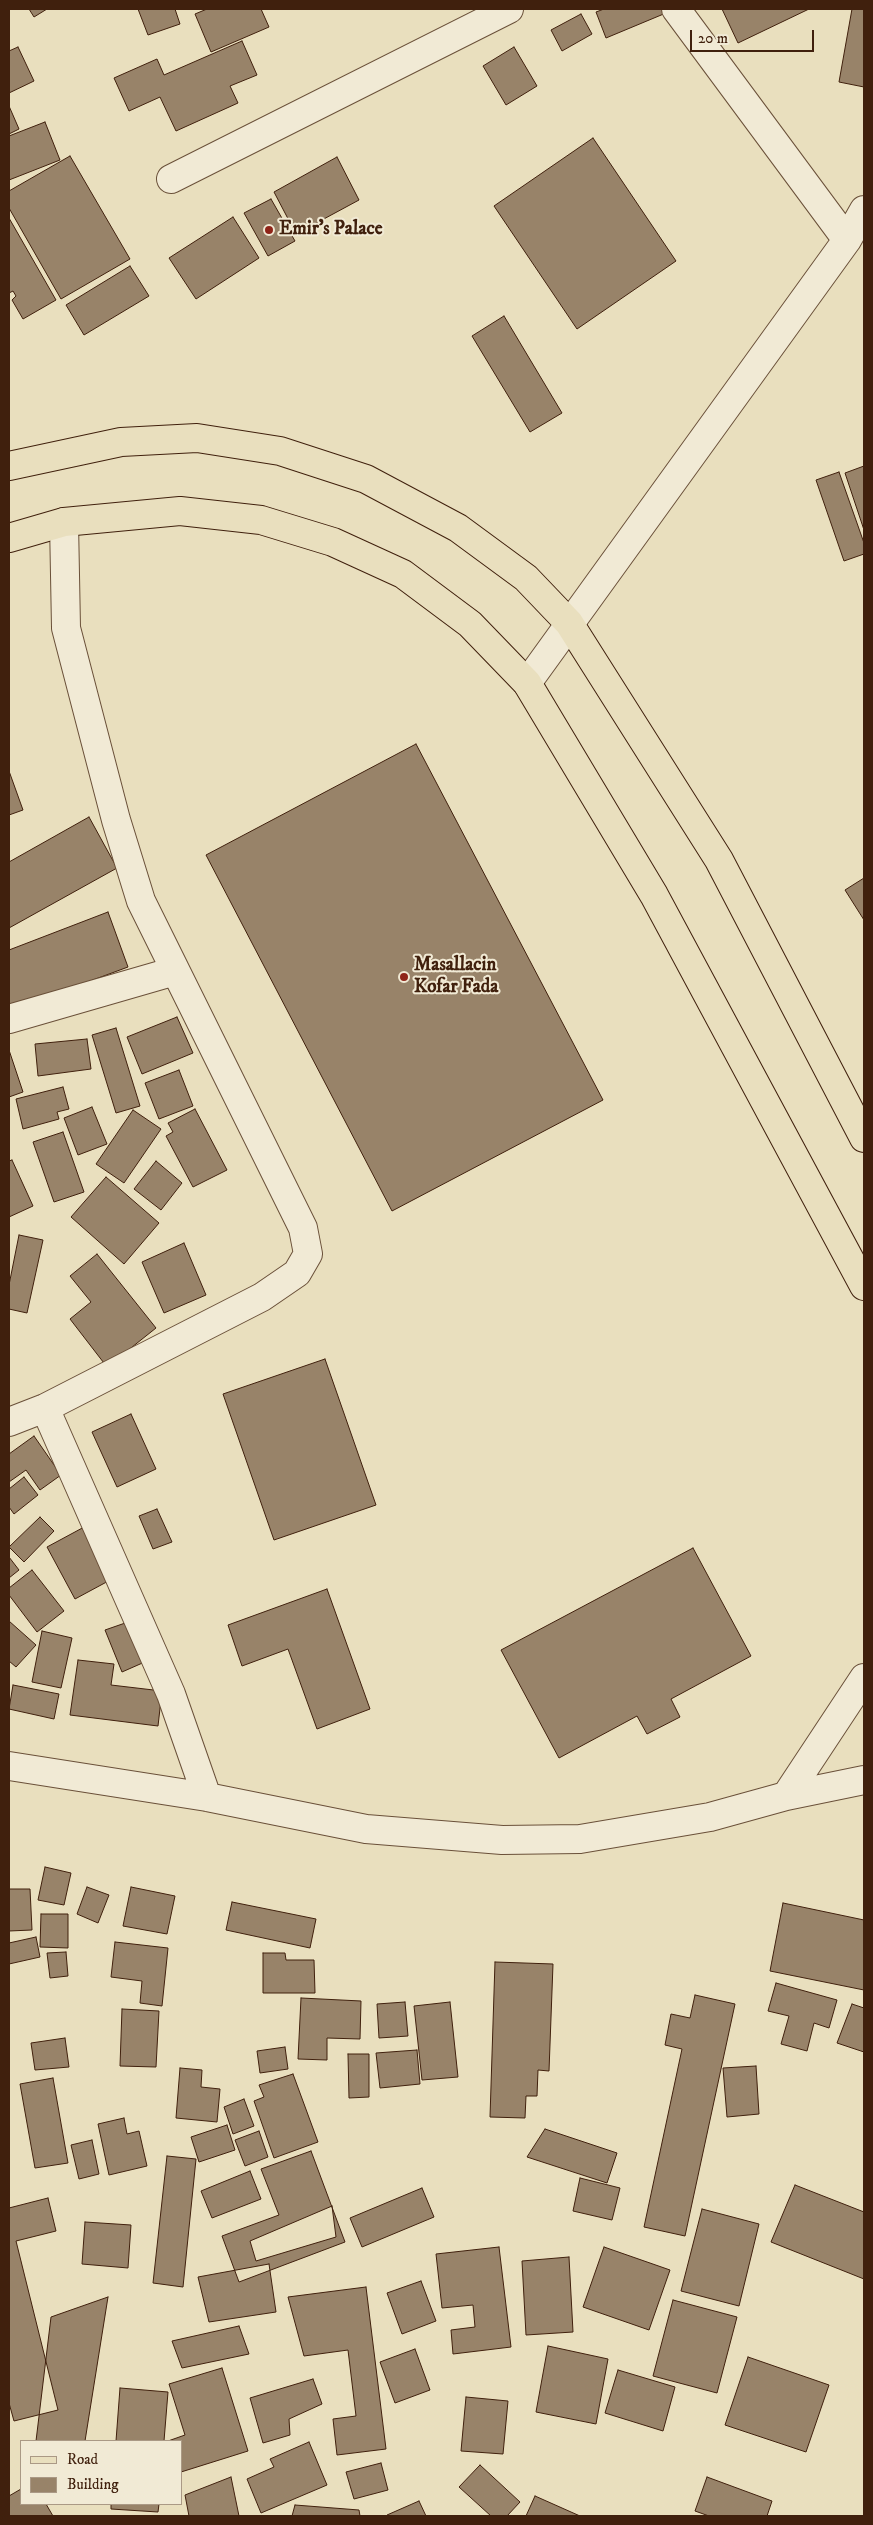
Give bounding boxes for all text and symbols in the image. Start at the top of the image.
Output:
scale bar [693,20,817,52]
text: 20 m [698,29,728,48]
place label: Emir's Palace [279,219,383,241]
marker: Emir's Palace [263,224,275,236]
place label: Masallacin Kofar Fada [414,955,498,999]
marker: Masallacin Kofar Fada [398,971,410,983]
legend [20,2440,182,2505]
text: Road [67,2450,98,2469]
text: Building [67,2475,119,2494]

